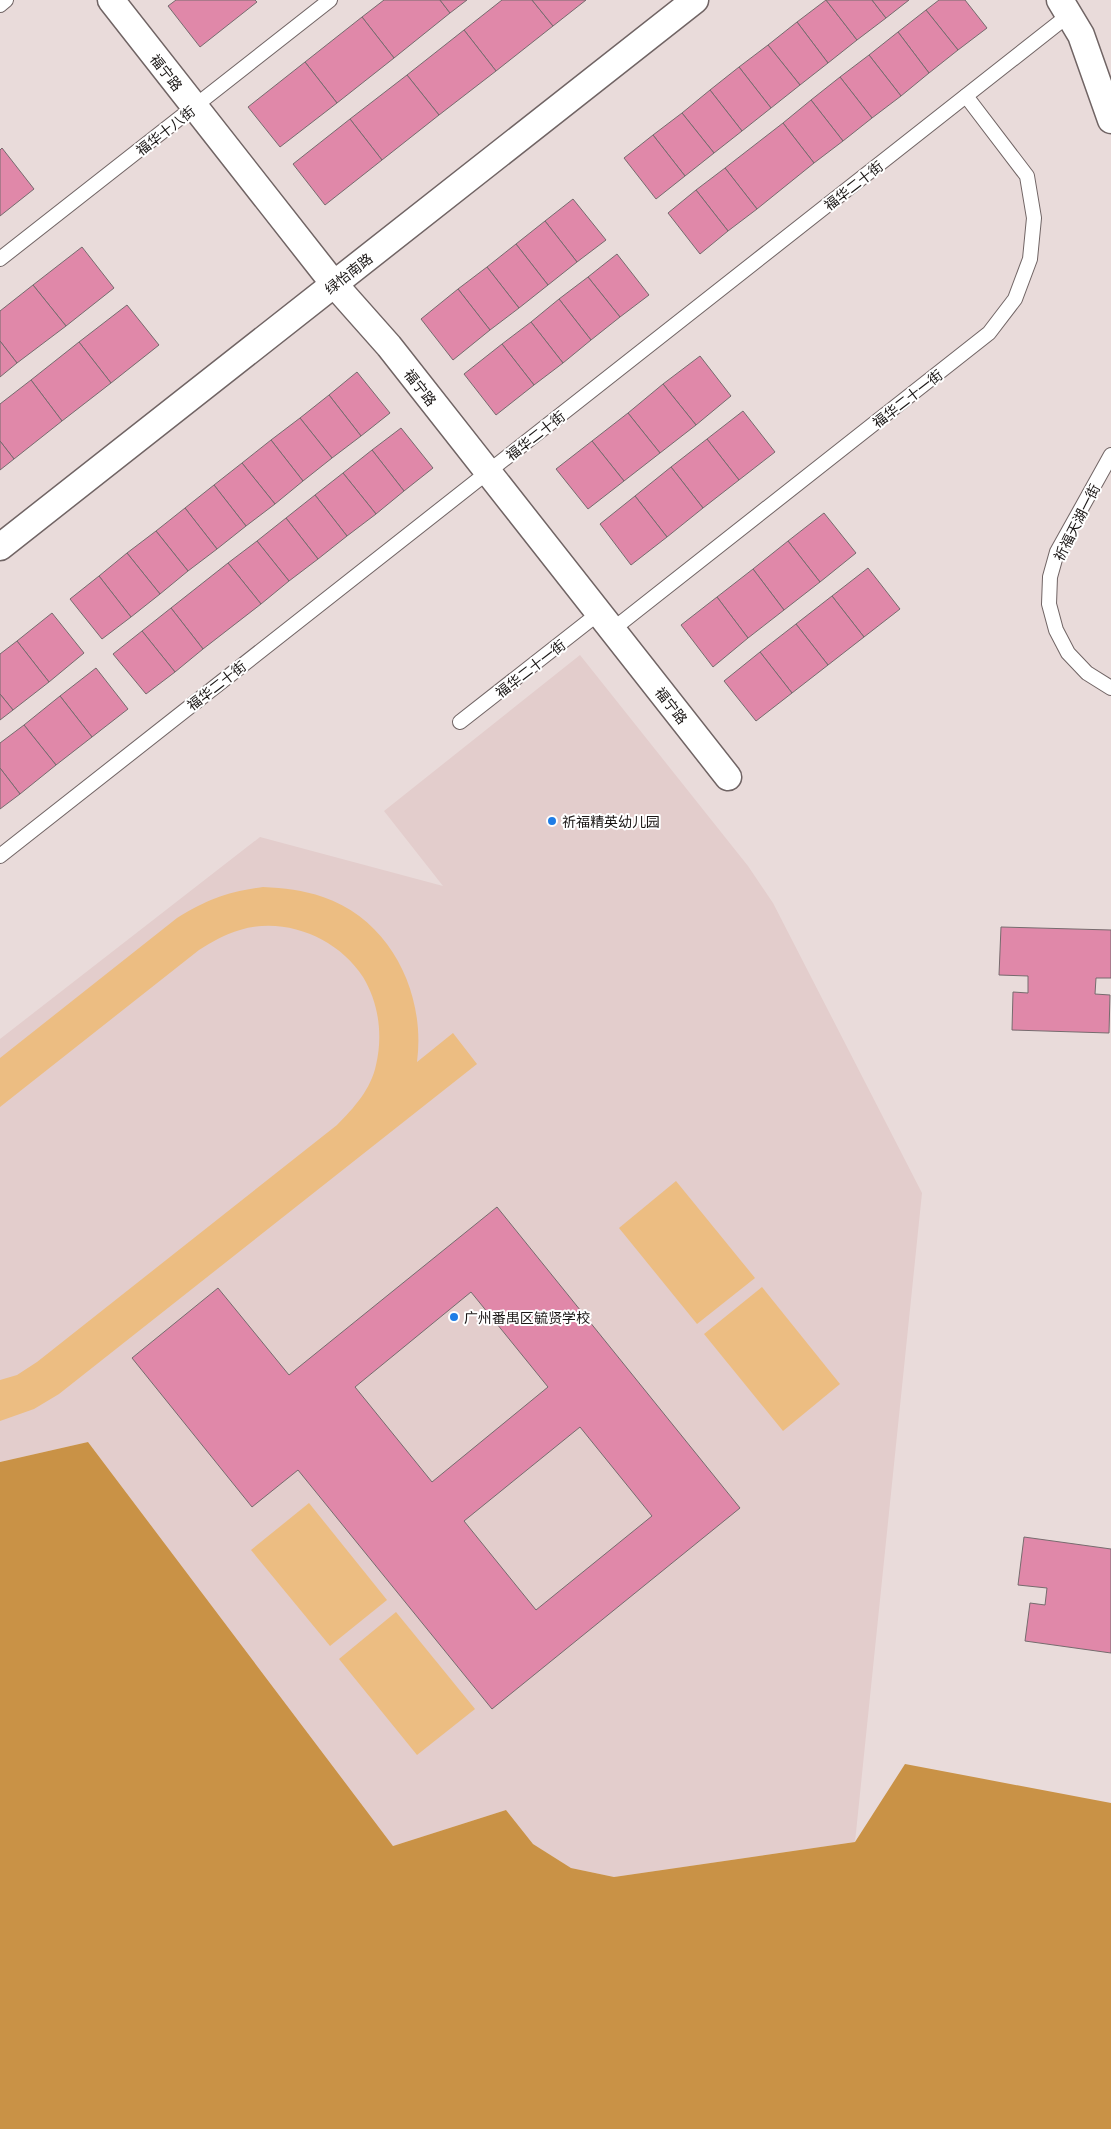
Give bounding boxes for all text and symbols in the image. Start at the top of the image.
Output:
street label: 福宁路 [146,49,188,95]
street label: 福华十八街 [131,101,199,159]
street label: 福华二十街 [819,156,887,214]
street label: 绿怡南路 [320,248,376,298]
street label: 福宁路 [400,364,442,410]
street label: 福华二十一街 [868,364,946,432]
street label: 福华二十街 [501,406,569,464]
street label: 祈福天湖一街 [1048,480,1104,564]
street label: 福华二十一街 [491,634,569,702]
street label: 福华二十街 [182,656,250,714]
street label: 福宁路 [651,682,693,728]
place label: 祈福精英幼儿园 [562,811,660,831]
marker: 祈福精英幼儿园 [546,815,558,827]
place label: 广州番禺区毓贤学校 [464,1307,590,1327]
marker: 广州番禺区毓贤学校 [448,1311,460,1323]

